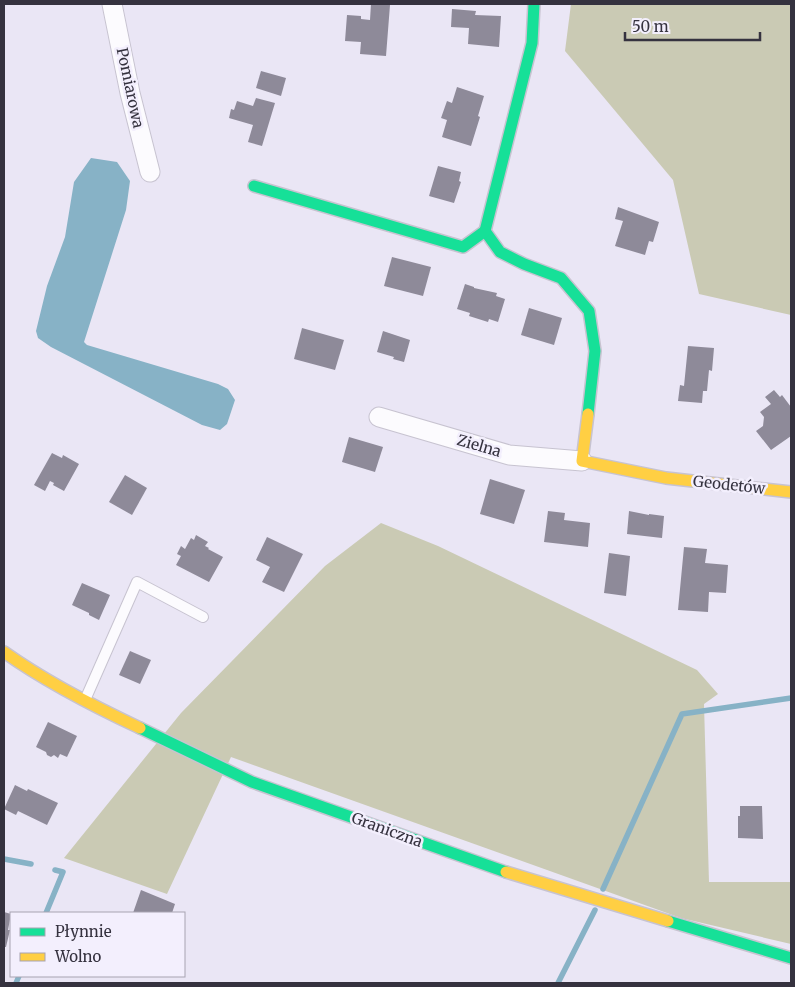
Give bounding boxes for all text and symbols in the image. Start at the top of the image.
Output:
scale bar [625,10,760,42]
text: 50 m [632,17,669,36]
street label: Pomiarowa [113,46,148,130]
street label: Zielna [455,430,503,461]
street label: Geodetów [692,471,766,498]
street label: Graniczna [349,808,425,851]
legend [10,912,185,977]
text: Płynnie [55,922,112,941]
text: Wolno [54,947,102,966]

